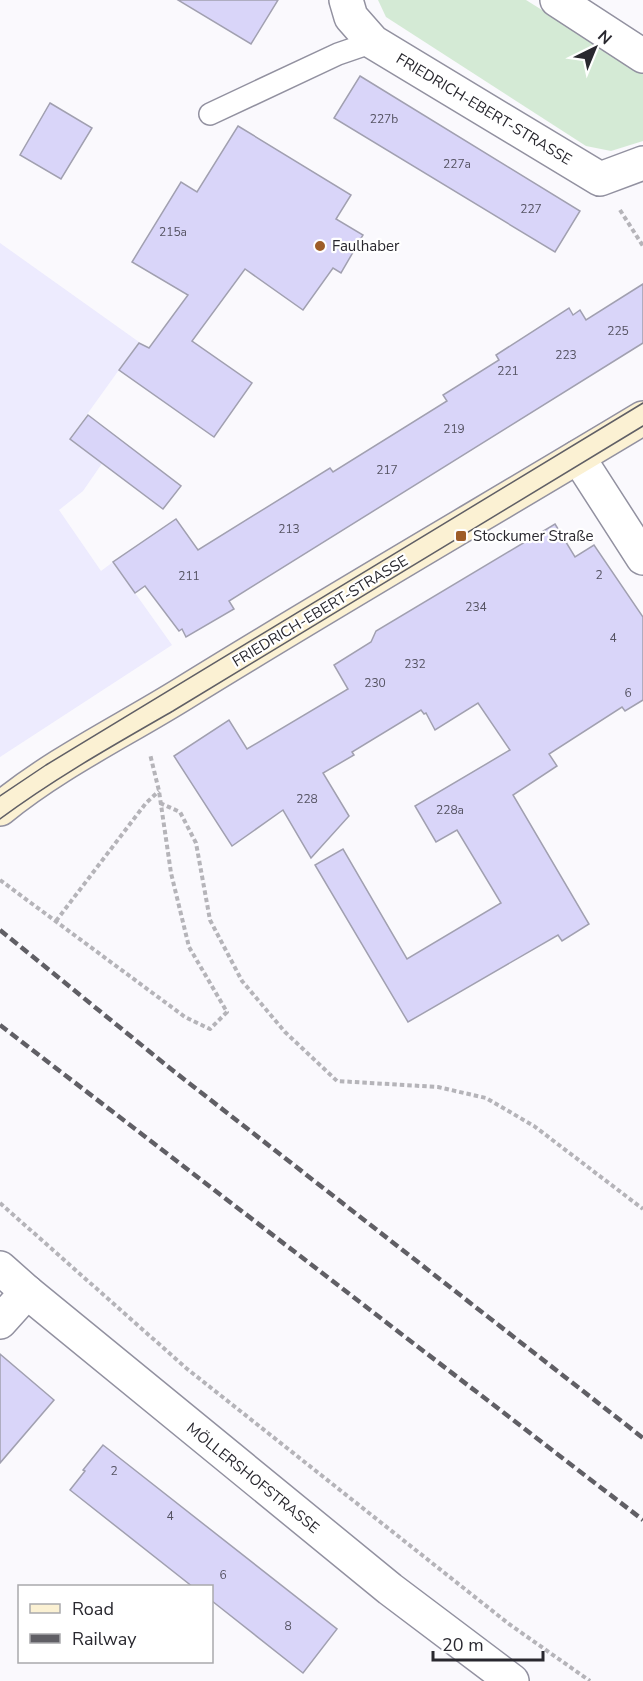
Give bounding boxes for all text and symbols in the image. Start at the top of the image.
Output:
north arrow [565,18,625,78]
text: N [593,26,616,50]
street label: FRIEDRICH-EBERT-STRASSE [393,49,575,169]
house number: 227b [370,111,398,127]
house number: 227a [443,156,471,172]
house number: 227 [520,201,542,217]
house number: 215a [159,224,187,240]
place label: Faulhaber [332,236,400,256]
marker: Faulhaber [313,239,327,253]
house number: 225 [607,323,629,339]
house number: 223 [555,347,577,363]
house number: 221 [497,363,519,379]
house number: 219 [443,421,465,437]
house number: 217 [376,462,398,478]
house number: 213 [278,521,300,537]
place label: Stockumer Straße [473,526,594,546]
marker: Stockumer Straße [454,529,468,543]
street label: FRIEDRICH-EBERT-STRASSE [229,551,411,671]
house number: 2 [595,567,603,583]
house number: 211 [178,568,200,584]
house number: 234 [465,599,487,615]
house number: 4 [609,630,617,646]
house number: 232 [404,656,426,672]
house number: 230 [364,675,386,691]
house number: 6 [624,685,632,701]
house number: 228 [296,791,318,807]
house number: 228a [436,802,464,818]
street label: MÖLLERSHOFSTRASSE [182,1418,324,1538]
house number: 2 [110,1463,118,1479]
house number: 4 [166,1508,174,1524]
house number: 6 [219,1567,227,1583]
legend [18,1585,213,1663]
text: Road [72,1597,114,1621]
house number: 8 [284,1618,292,1634]
scale bar [433,1624,542,1662]
text: Railway [72,1627,137,1651]
text: 20 m [442,1633,484,1657]

